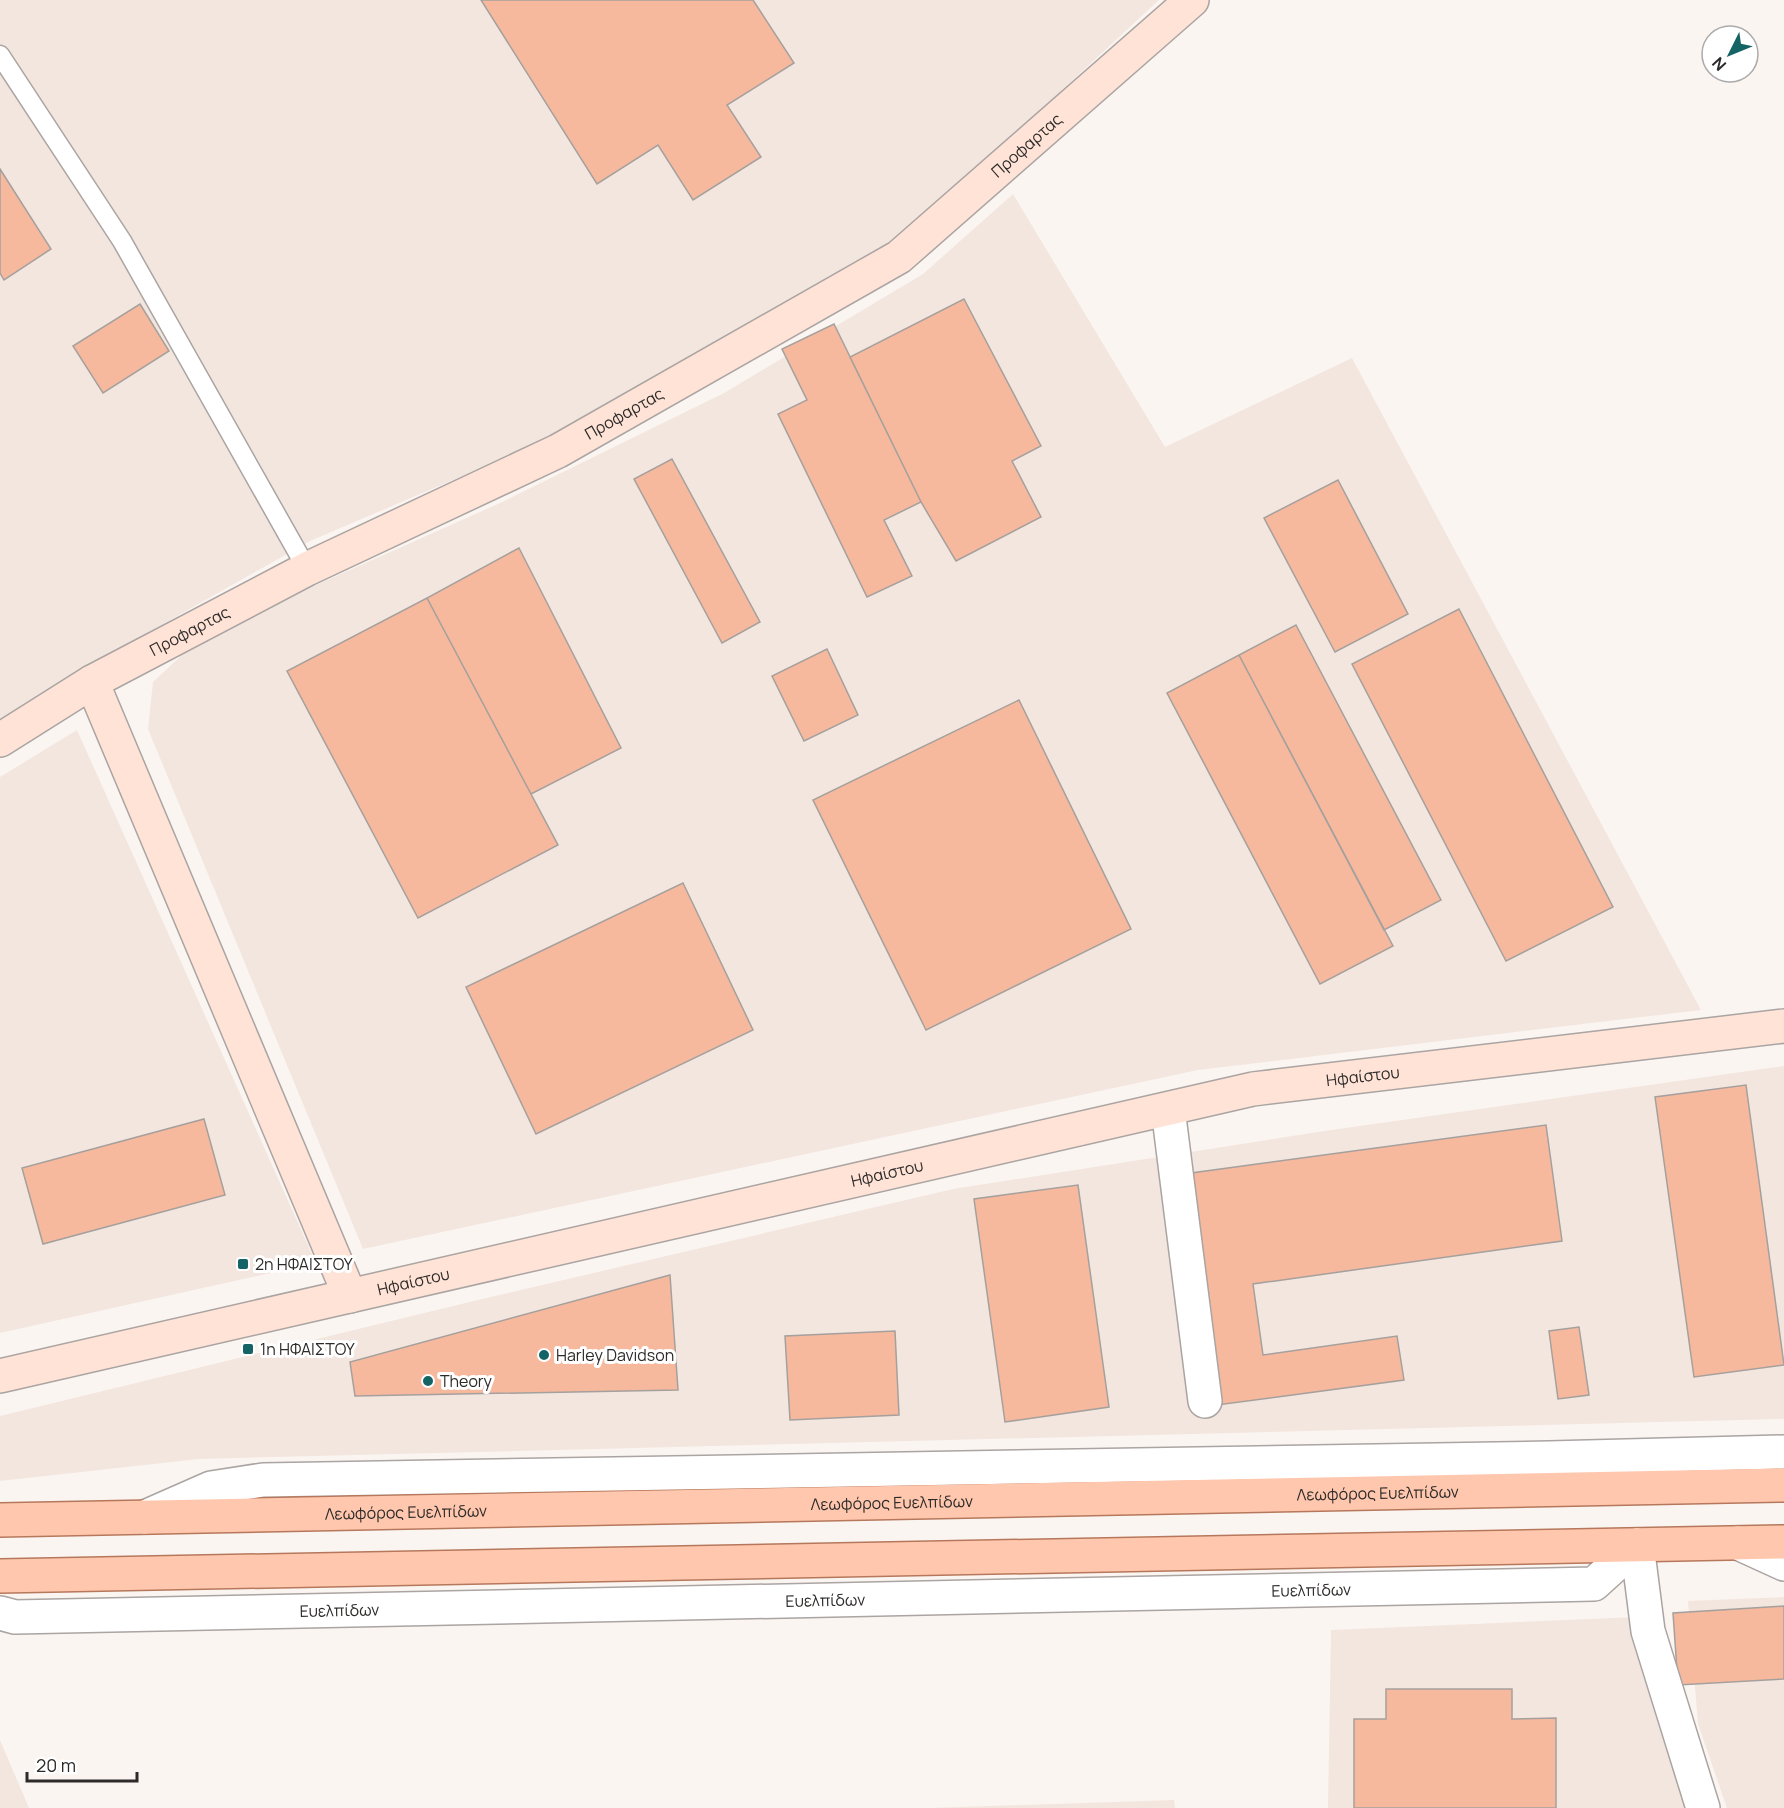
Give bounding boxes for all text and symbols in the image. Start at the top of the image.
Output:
north arrow [1700,24,1760,84]
text: N [1707,53,1731,76]
street label: Προφαρτας [986,108,1067,182]
street label: Προφαρτας [581,382,668,445]
street label: Προφαρτας [146,601,234,661]
street label: Ηφαίστου [1325,1061,1401,1091]
street label: Ηφαίστου [849,1154,925,1192]
place label: 2η ΗΦΑΙΣΤΟΥ [255,1253,353,1275]
marker: 2η ΗΦΑΙΣΤΟΥ [236,1257,250,1271]
street label: Ηφαίστου [375,1262,452,1300]
place label: 1η ΗΦΑΙΣΤΟΥ [260,1338,355,1360]
marker: 1η ΗΦΑΙΣΤΟΥ [241,1342,255,1356]
place label: Harley Davidson [556,1344,674,1366]
marker: Harley Davidson [537,1348,551,1362]
place label: Theory [440,1370,493,1392]
marker: Theory [421,1374,435,1388]
street label: Λεωφόρος Ευελπίδων [1296,1480,1459,1506]
street label: Λεωφόρος Ευελπίδων [810,1490,973,1515]
street label: Λεωφόρος Ευελπίδων [325,1499,487,1525]
street label: Ευελπίδων [1271,1578,1351,1602]
street label: Ευελπίδων [785,1588,865,1612]
street label: Ευελπίδων [299,1598,380,1622]
scale bar [27,1745,136,1783]
text: 20 m [36,1753,76,1777]

